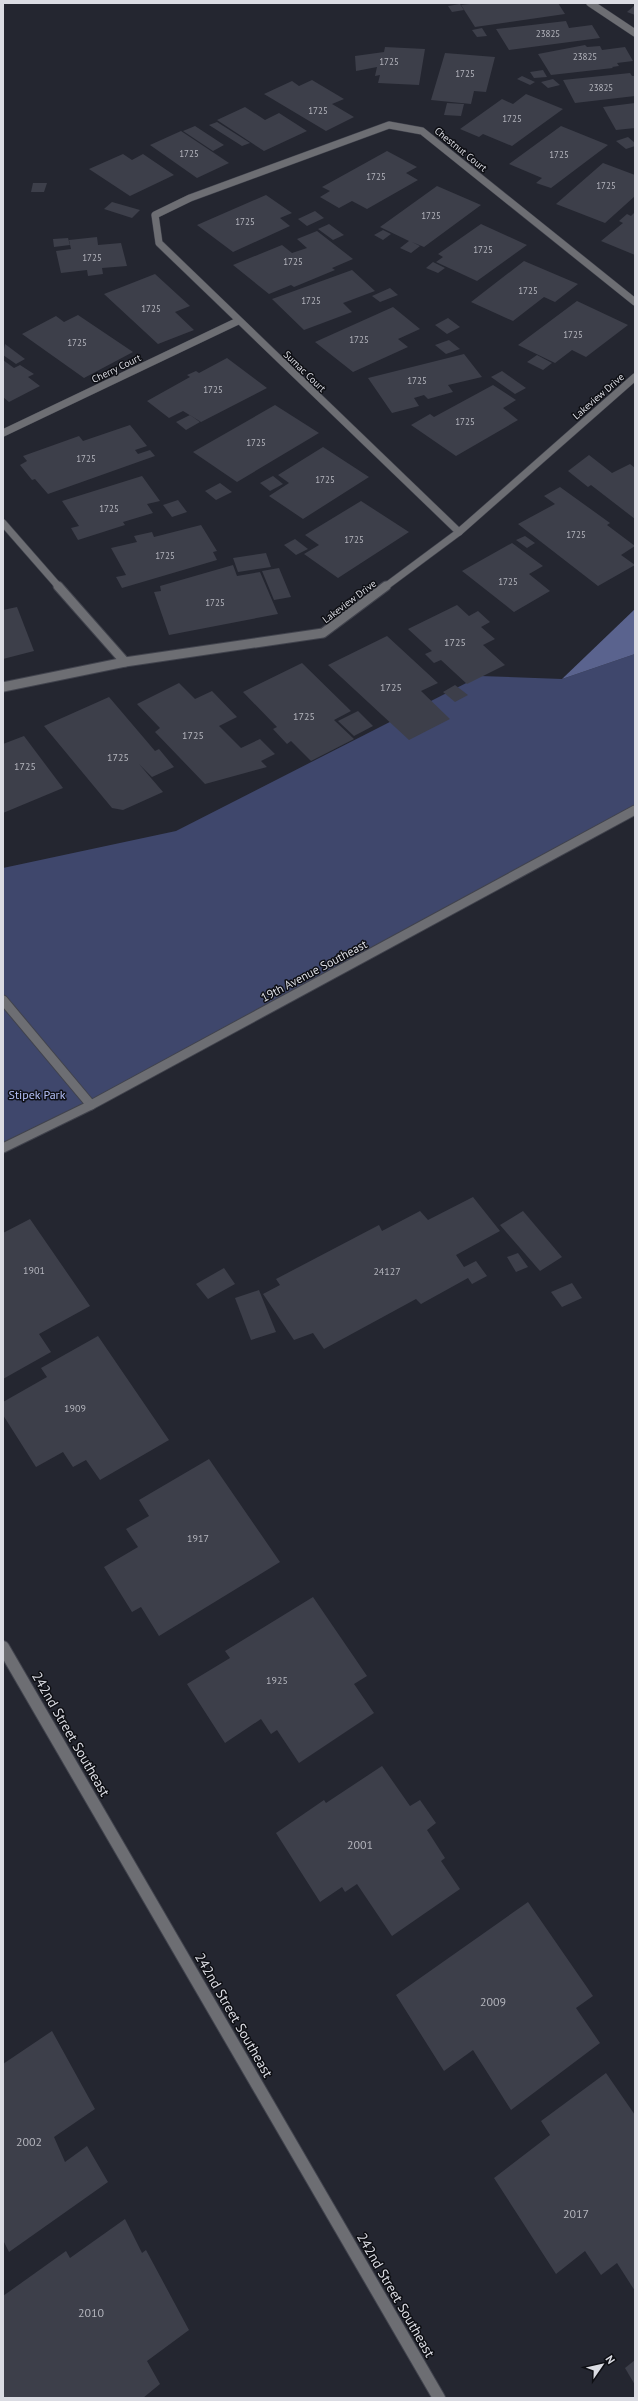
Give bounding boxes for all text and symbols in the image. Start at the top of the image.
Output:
house number: 23825 [536,28,560,39]
house number: 23825 [573,51,597,62]
house number: 1725 [379,56,399,67]
house number: 1725 [455,68,475,79]
house number: 23825 [589,82,613,93]
house number: 1725 [308,105,328,116]
house number: 1725 [502,113,522,124]
street label: Chestnut Court [432,124,490,175]
house number: 1725 [179,148,199,159]
house number: 1725 [549,149,569,160]
house number: 1725 [366,171,386,182]
house number: 1725 [596,180,616,191]
house number: 1725 [421,210,441,221]
house number: 1725 [235,216,255,227]
house number: 1725 [473,244,493,255]
house number: 1725 [82,252,102,263]
house number: 1725 [283,256,303,267]
house number: 1725 [518,285,538,296]
house number: 1725 [301,295,321,306]
house number: 1725 [141,303,161,314]
house number: 1725 [563,329,583,340]
house number: 1725 [349,334,369,345]
house number: 1725 [67,337,87,348]
street label: Sumac Court [281,348,329,395]
street label: Cherry Court [89,351,144,386]
street label: Lakeview Drive [570,370,627,422]
house number: 1725 [407,375,427,386]
house number: 1725 [203,384,223,395]
house number: 1725 [455,416,475,427]
house number: 1725 [246,437,266,448]
house number: 1725 [76,453,96,464]
house number: 1725 [315,474,335,485]
house number: 1725 [99,503,119,514]
house number: 1725 [566,529,586,540]
house number: 1725 [344,534,364,545]
house number: 1725 [155,550,175,561]
house number: 1725 [498,576,518,587]
street label: Lakeview Drive [320,577,379,626]
house number: 1725 [205,597,225,608]
house number: 1725 [444,636,466,649]
house number: 1725 [380,681,402,694]
house number: 1725 [293,710,315,723]
house number: 1725 [182,729,204,742]
house number: 1725 [107,751,129,764]
house number: 1725 [14,760,36,773]
street label: 19th Avenue Southeast [258,936,370,1005]
park label: Stipek Park [9,1087,66,1102]
house number: 1901 [23,1264,45,1277]
house number: 24127 [373,1265,401,1278]
house number: 1909 [64,1402,86,1415]
house number: 1917 [187,1532,209,1545]
street label: 242nd Street Southeast [28,1668,114,1800]
house number: 1925 [266,1674,288,1687]
house number: 2001 [347,1837,373,1852]
street label: 242nd Street Southeast [191,1949,277,2081]
house number: 2009 [480,1994,506,2009]
house number: 2002 [16,2134,42,2149]
house number: 2017 [563,2206,589,2221]
street label: 242nd Street Southeast [353,2229,439,2361]
house number: 2010 [78,2305,105,2320]
north arrow [582,2345,622,2385]
text: N [602,2352,618,2366]

